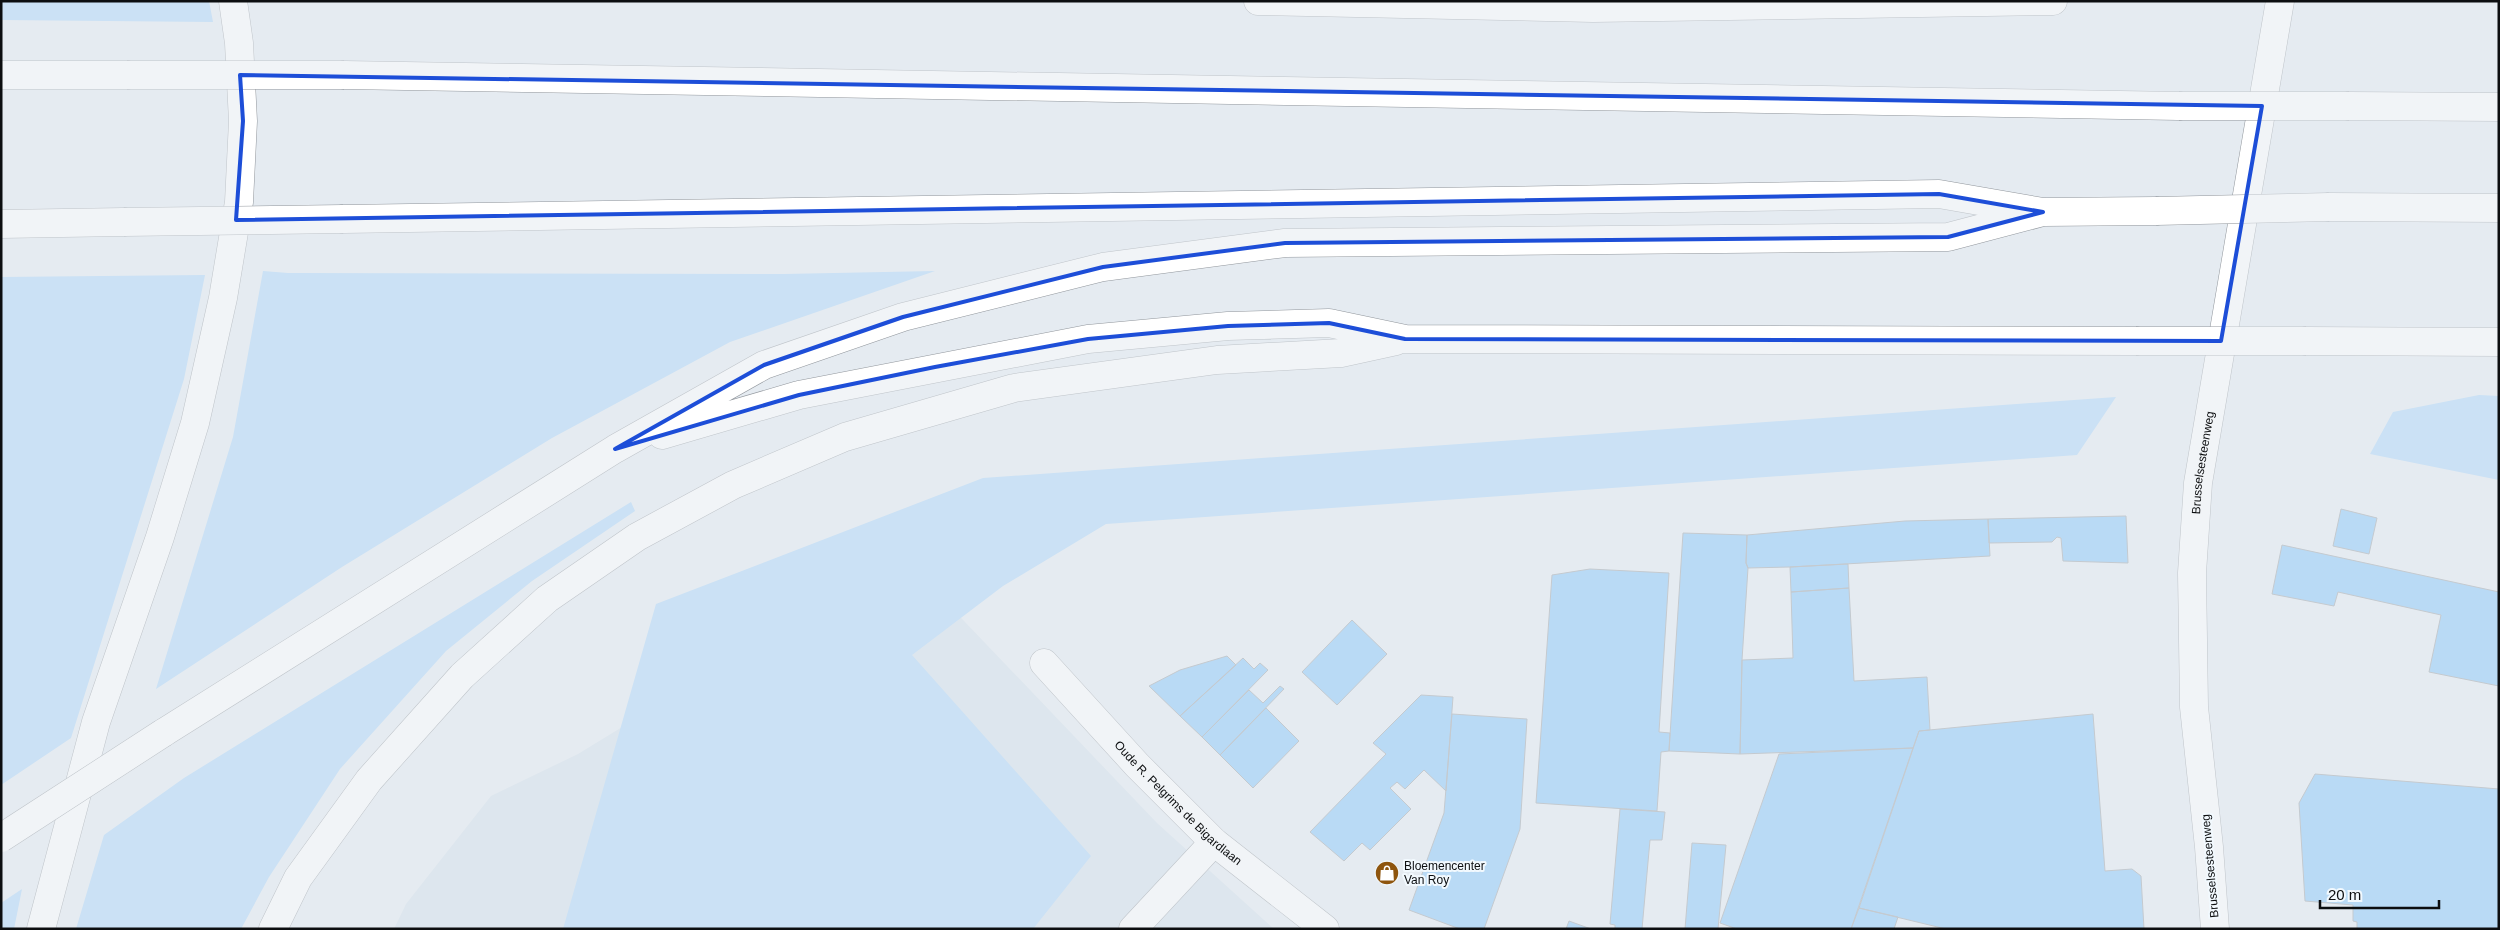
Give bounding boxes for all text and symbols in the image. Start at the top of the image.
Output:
street label: Brusselsesteenweg [2189,410,2217,515]
street label: Oude R. Pelgrims de Bigardlaan [1111,738,1245,868]
street label: Brusselsesteenweg [2198,814,2222,918]
place label: Bloemencenter Van Roy [1404,859,1485,887]
shop icon: Bloemencenter Van Roy [1374,860,1400,886]
scale bar [2320,878,2439,910]
text: 20 m [2328,886,2361,903]

